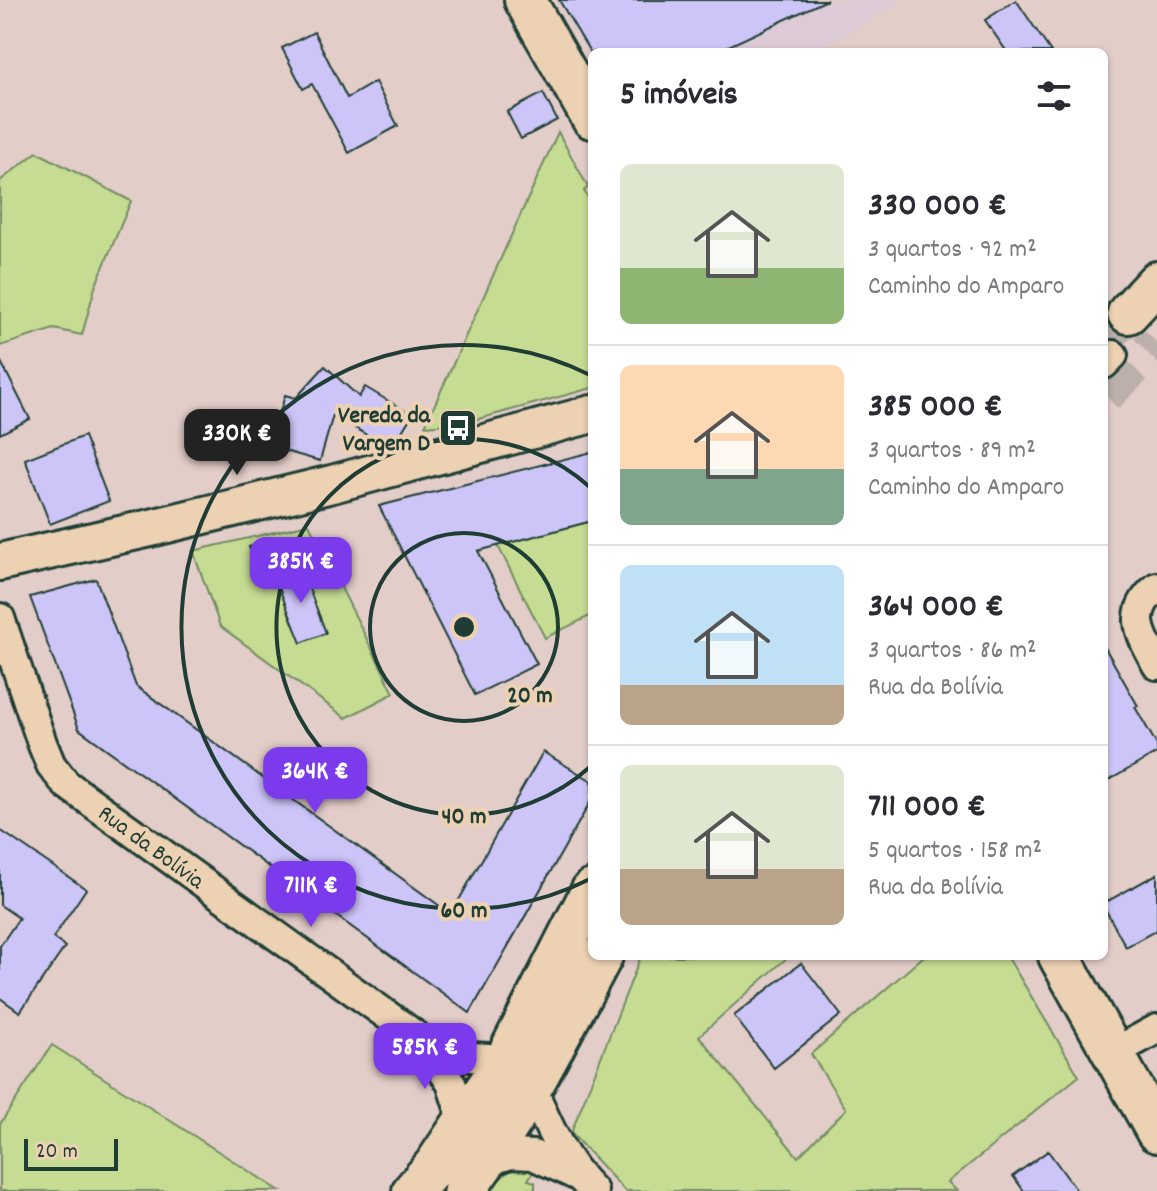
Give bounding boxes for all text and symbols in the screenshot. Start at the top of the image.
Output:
text: 5 imóveis [620,72,738,121]
icon: filters [1032,74,1076,118]
text: 330 000 € [868,183,1007,232]
icon: home [684,196,780,292]
text: 3 quartos · 92 m² [868,232,1037,269]
text: Caminho do Amparo [868,269,1064,306]
text: 385 000 € [868,384,1003,433]
icon: home [684,397,780,493]
place label: Vereda da Vargem D [338,400,431,462]
bus stop icon: Vereda da Vargem D [437,407,479,449]
pin: 330K € [172,409,302,477]
text: 330K € [202,416,272,453]
text: 3 quartos · 89 m² [868,433,1036,470]
text: Caminho do Amparo [868,470,1064,507]
pin: 385K € [236,537,366,605]
text: 385K € [268,544,334,581]
text: 364 000 € [868,584,1004,633]
icon: home [684,597,780,693]
centre of rings [450,613,478,641]
text: 3 quartos · 86 m² [868,633,1037,670]
text: Rua da Bolívia [868,670,1003,707]
text: 20 m [507,680,553,714]
pin: 364K € [250,747,380,815]
text: 364K € [281,754,349,791]
text: 711 000 € [868,784,986,833]
icon: home [684,797,780,893]
street label: Rua da Bolívia [90,798,211,899]
text: 40 m [441,801,487,835]
text: 5 quartos · 158 m² [868,833,1042,870]
pin: 711K € [246,861,376,929]
text: 711K € [284,868,338,905]
text: Rua da Bolívia [868,870,1003,907]
text: 60 m [441,895,487,929]
pin: 585K € [360,1023,490,1091]
text: 585K € [392,1030,458,1067]
scale bar [24,1135,118,1171]
text: 20 m [36,1137,78,1168]

